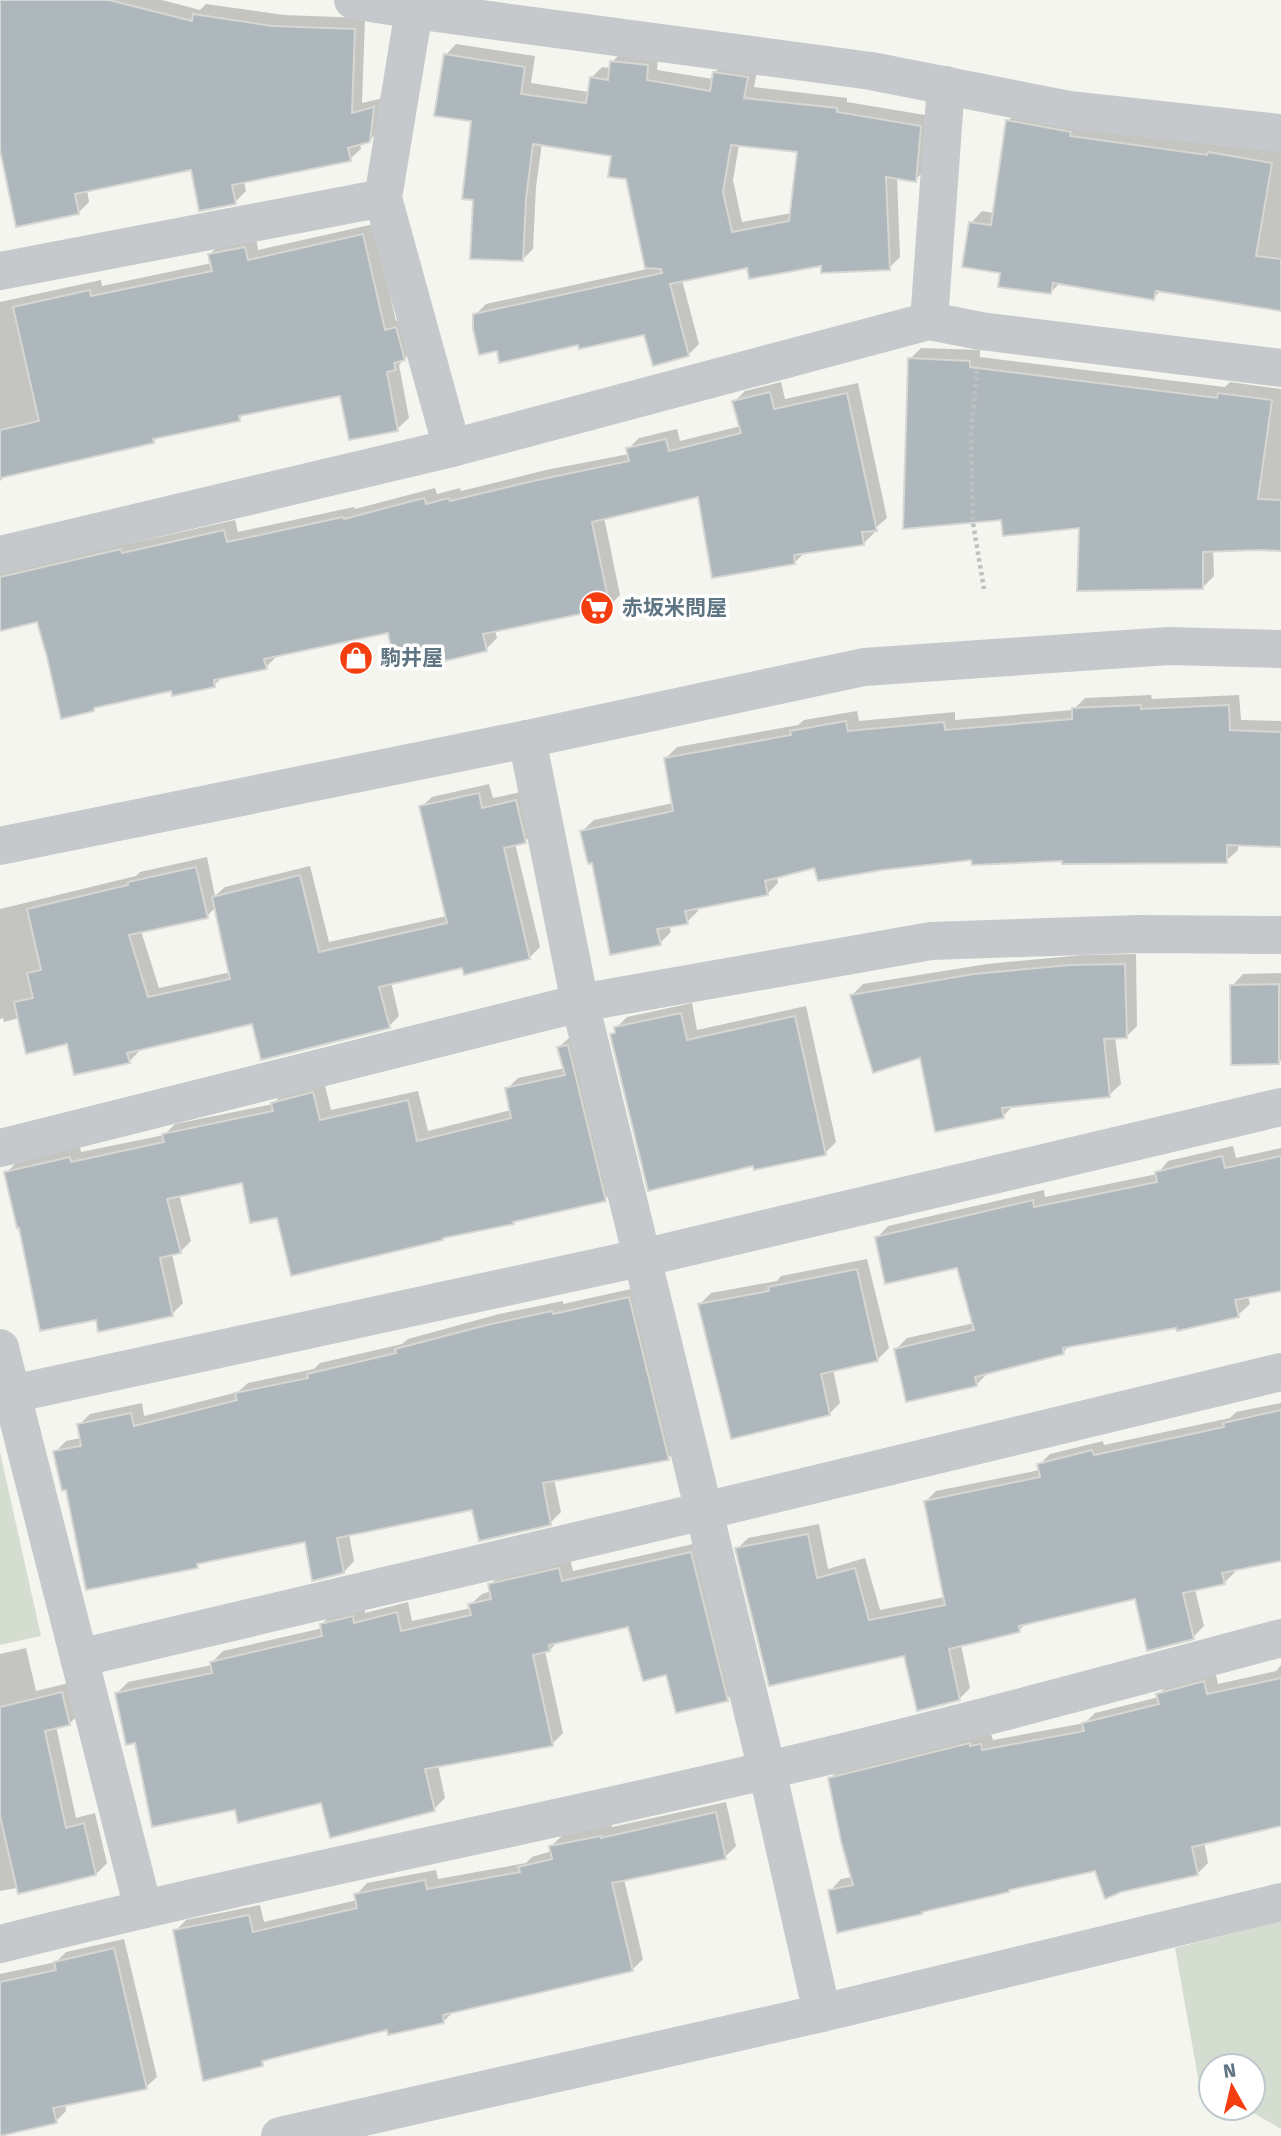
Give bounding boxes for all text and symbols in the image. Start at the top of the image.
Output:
supermarket icon: 赤坂米問屋 [578,589,616,627]
place label: 赤坂米問屋 [622,595,727,621]
shop icon: 駒井屋 [337,639,375,677]
place label: 駒井屋 [380,645,443,671]
north arrow [1197,2052,1267,2122]
text: N [1222,2058,1238,2083]

